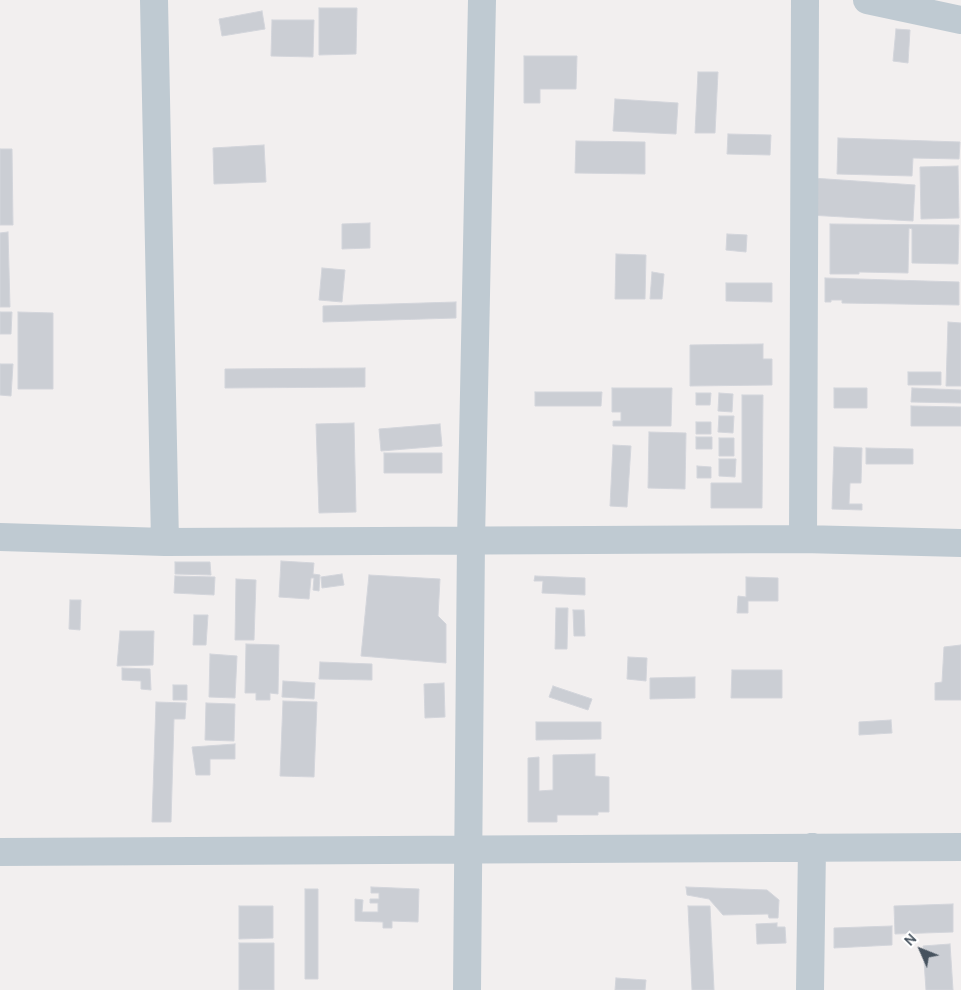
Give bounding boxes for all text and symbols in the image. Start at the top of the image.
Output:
north arrow [896,925,946,975]
text: N [900,929,920,949]

